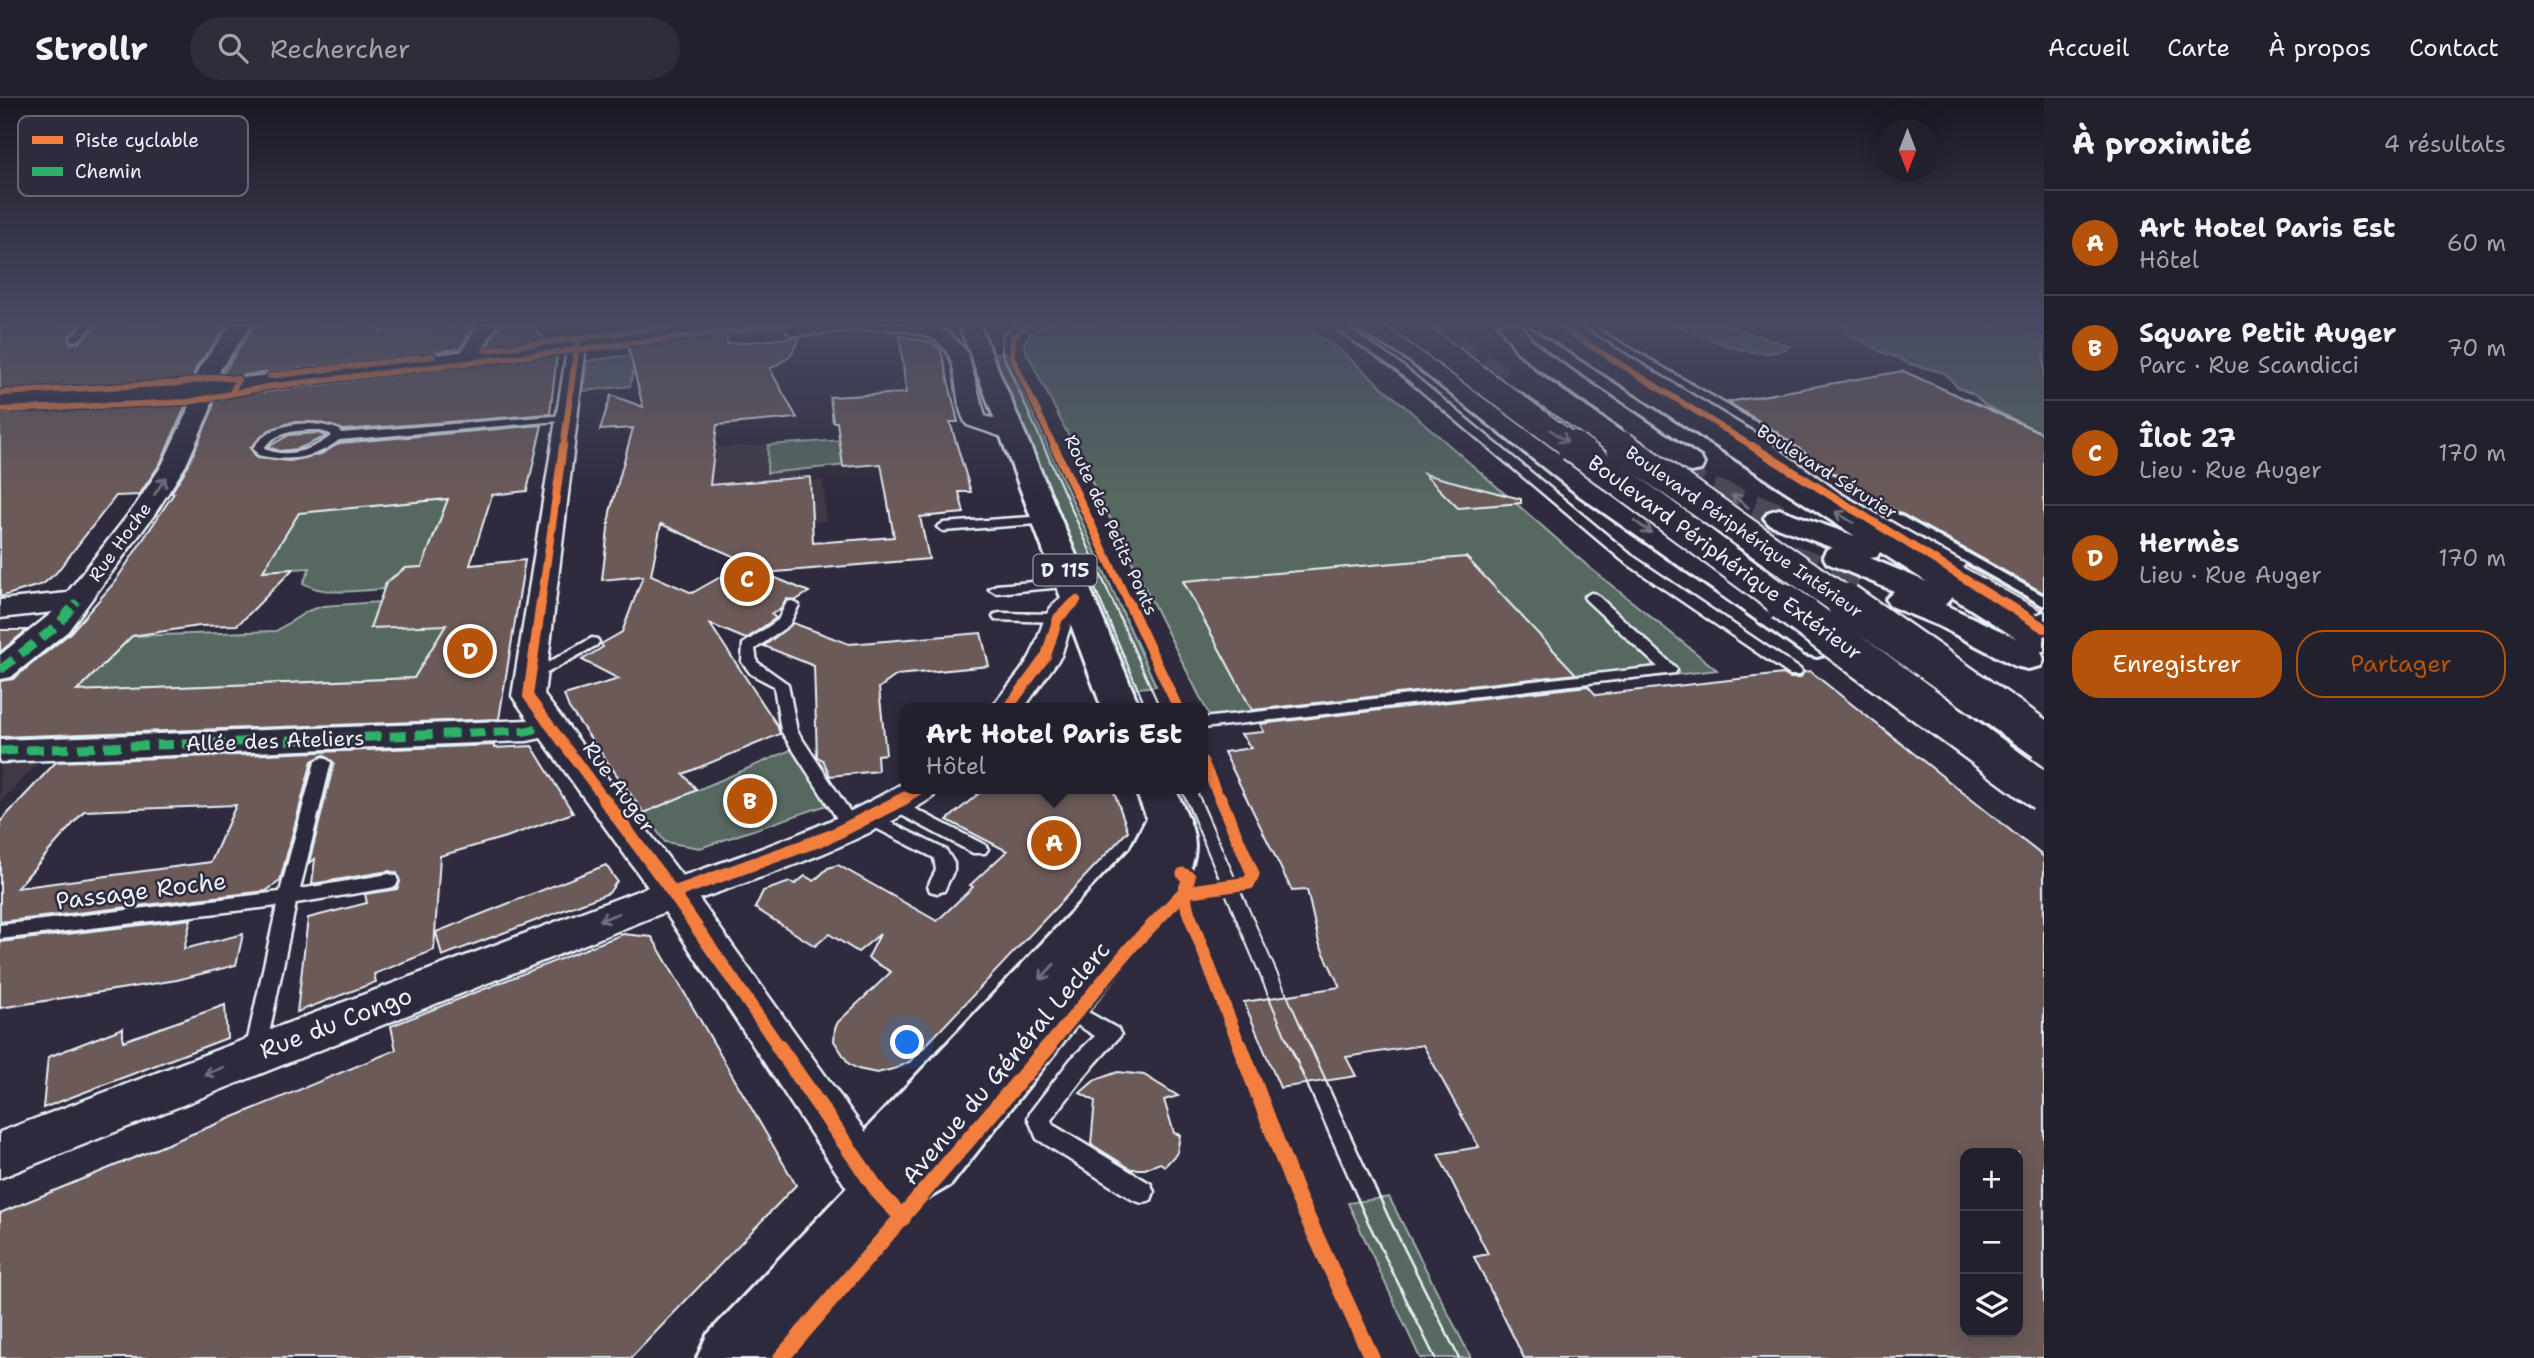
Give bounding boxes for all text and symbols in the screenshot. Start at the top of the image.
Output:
search box [190,17,680,80]
text: Strollr [35,26,148,71]
icon: search [214,29,252,67]
text: Rechercher [270,31,410,66]
text: Accueil [2048,32,2129,64]
text: Carte [2167,32,2230,64]
text: À propos [2268,32,2371,64]
text: Contact [2409,32,2499,64]
legend [18,116,248,196]
north arrow [1876,119,1939,182]
text: À proximité [2072,123,2252,164]
text: Piste cyclable [75,128,199,153]
text: 4 résultats [2384,129,2506,159]
text: Chemin [75,159,142,184]
text: Art Hotel Paris Est [2139,210,2395,245]
text: A [2086,228,2104,258]
text: 60 m [2447,228,2506,258]
text: Hôtel [2139,245,2199,275]
text: Square Petit Auger [2139,315,2396,350]
text: B [2088,333,2102,363]
text: 70 m [2447,333,2506,363]
text: Parc · Rue Scandicci [2139,350,2359,380]
street label: Boulevard Sérurier [1752,419,1902,525]
text: Îlot 27 [2139,420,2236,455]
one-way arrow [1549,429,1568,443]
street label: Route des Petits Ponts [1059,431,1163,619]
text: C [2088,438,2102,468]
text: 170 m [2438,438,2506,468]
street label: Boulevard Périphérique Intérieur [1620,440,1868,624]
street label: Boulevard Périphérique Extérieur [1582,449,1868,667]
text: Lieu · Rue Auger [2139,455,2322,485]
one-way arrow [153,477,167,497]
one-way arrow [1731,494,1749,509]
street label: Rue Hoche [83,498,157,586]
one-way arrow [1835,509,1854,524]
one-way arrow [1633,520,1652,534]
text: Hermès [2139,525,2240,560]
text: D [2087,543,2103,573]
text: 170 m [2438,543,2506,573]
pin: C [724,553,770,605]
road number: D 115 [1034,555,1096,586]
text: Lieu · Rue Auger [2139,560,2322,590]
pin: D [447,625,493,677]
button: Enregistrer [2072,630,2282,698]
button: Partager [2296,630,2506,698]
popup [900,703,1208,794]
text: Art Hotel Paris Est [926,716,1182,751]
street label: Allée des Ateliers [185,724,365,758]
street label: Rue Auger [576,736,662,838]
text: Hôtel [926,751,986,781]
pin: B [727,775,773,827]
pin: A [1031,817,1077,869]
street label: Passage Roche [54,865,228,917]
one-way arrow [598,912,620,925]
street label: Avenue du Général Leclerc [894,934,1118,1192]
one-way arrow [1039,962,1055,980]
street label: Rue du Congo [255,979,417,1067]
your location [890,1025,924,1059]
one-way arrow [204,1065,226,1078]
map controls [1960,1148,2023,1337]
button: + [1960,1148,2023,1211]
button: − [1960,1211,2023,1274]
button: layers [1960,1274,2023,1337]

